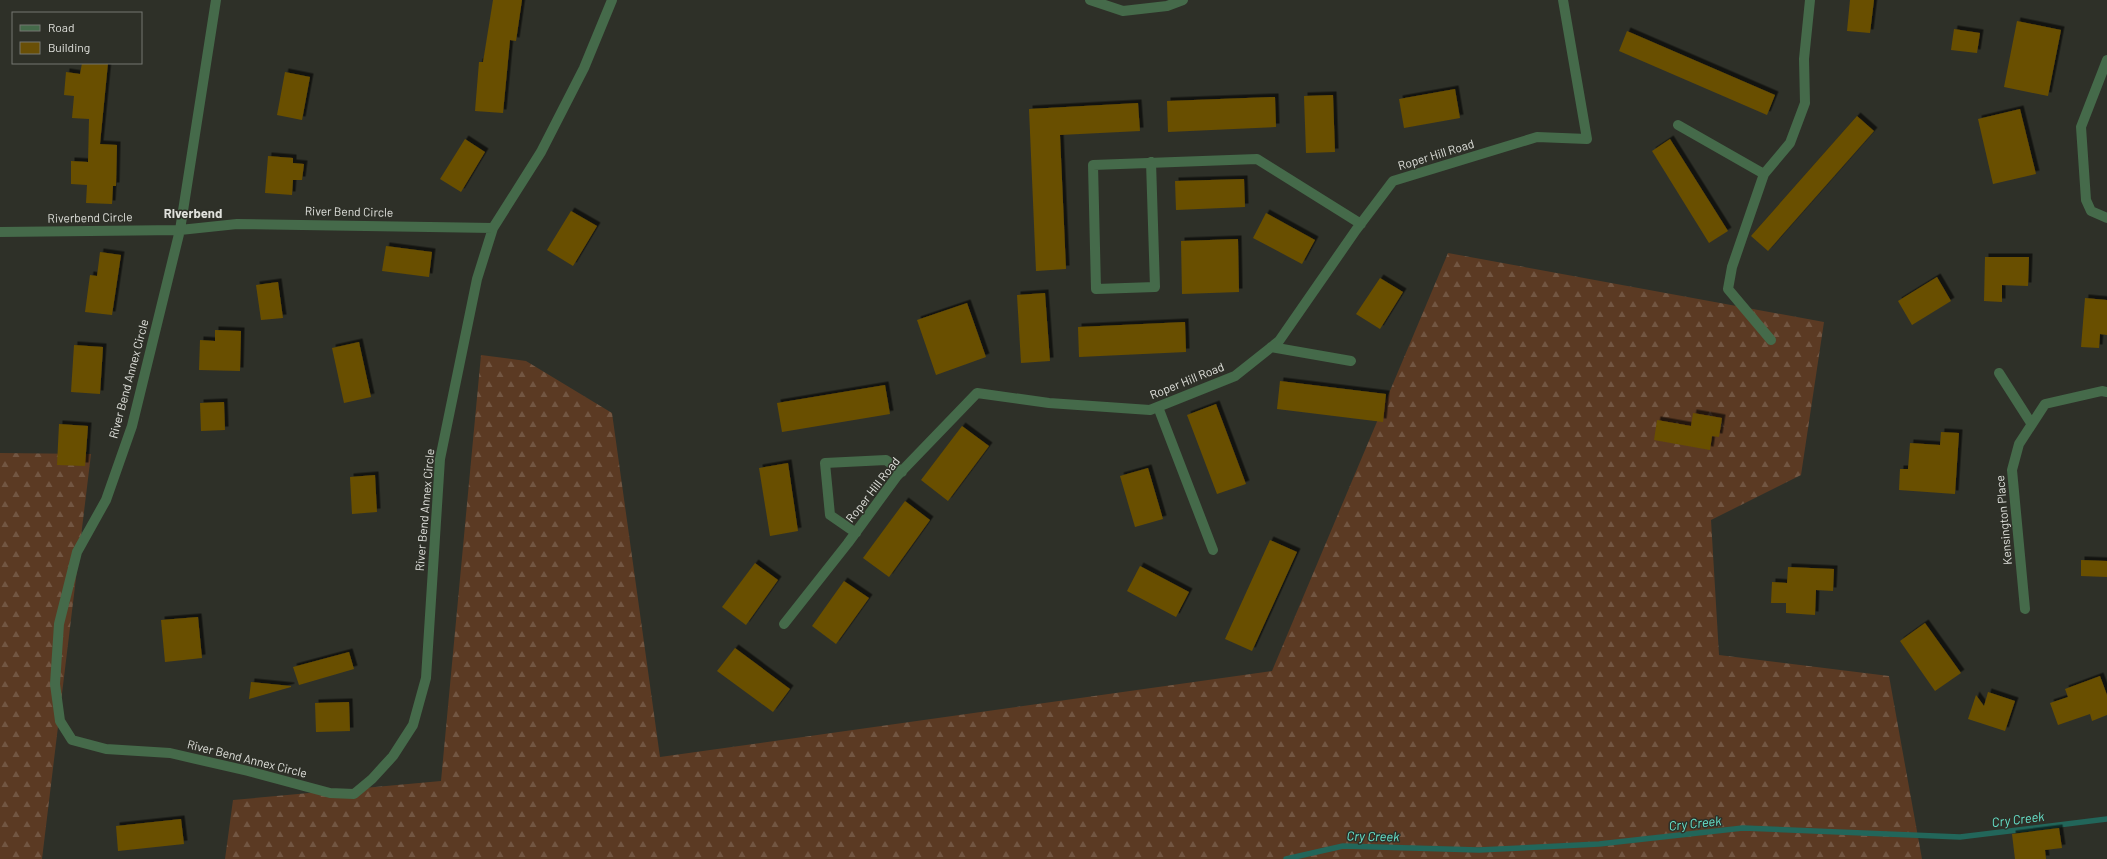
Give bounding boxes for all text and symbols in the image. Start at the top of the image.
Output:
legend [12,12,142,64]
text: Road [48,20,75,34]
text: Building [48,40,90,54]
street label: Roper Hill Road [1396,136,1475,172]
street label: River Bend Circle [305,203,393,219]
district label: Riverbend [164,205,222,221]
street label: Riverbend Circle [47,209,133,225]
street label: River Bend Annex Circle [105,318,151,440]
street label: Roper Hill Road [1147,359,1226,401]
street label: River Bend Annex Circle [412,448,436,572]
street label: Roper Hill Road [842,454,902,525]
street label: Kensington Place [1992,475,2014,565]
street label: River Bend Annex Circle [186,736,309,780]
water label: Cry Creek [1991,808,2046,830]
water label: Cry Creek [1668,812,1723,834]
water label: Cry Creek [1346,828,1400,844]

